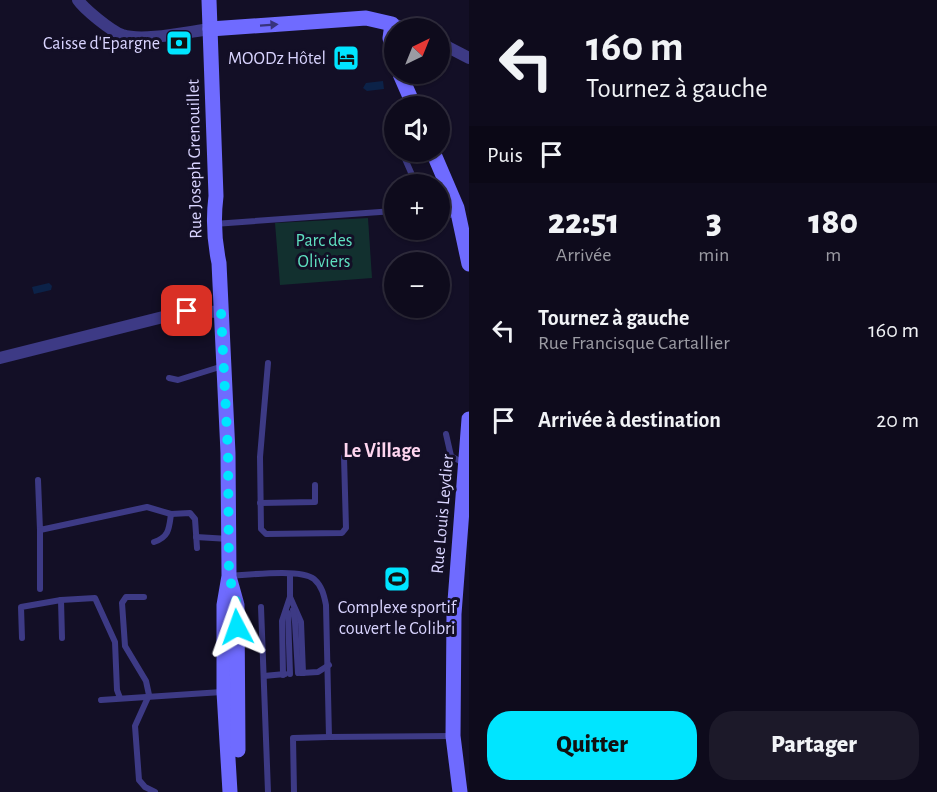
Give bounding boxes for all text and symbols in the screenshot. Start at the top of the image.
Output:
north arrow [384,18,450,84]
map controls [384,18,450,318]
one-way arrow [259,20,278,30]
icon: left [487,24,565,102]
text: 160 m [586,26,684,68]
bank icon: Caisse d'Epargne [164,28,194,58]
place label: Caisse d'Epargne [43,35,160,53]
hotel icon: MOODz Hôtel [331,43,361,73]
place label: MOODz Hôtel [228,50,326,68]
text: Tournez à gauche [586,75,768,102]
street label: Rue Joseph Grenouillet [185,79,205,239]
button: sound [384,96,450,162]
icon: arrive [535,138,568,171]
text: Puis [487,144,523,166]
button: + [384,174,450,240]
text: 22:51 [548,204,620,240]
text: 3 [706,204,722,240]
text: 180 [808,204,858,240]
park label: Parc des Oliviers [295,232,353,271]
text: Arrivée [556,245,612,265]
text: min [698,245,729,265]
text: m [825,245,841,265]
button: − [384,252,450,318]
pin [161,285,212,336]
icon: arrive [170,294,203,327]
text: Tournez à gauche [538,307,689,329]
icon: left [487,314,520,347]
text: 160 m [868,319,919,341]
text: Rue Francisque Cartallier [538,333,730,353]
icon: arrive [487,404,520,437]
text: Arrivée à destination [538,409,721,431]
text: 20 m [876,409,919,431]
district label: Le Village [343,441,421,461]
street label: Rue Louis Leydier [429,453,457,575]
sports icon: Complexe sportif couvert le Colibri [382,564,412,594]
position arrow [205,595,269,659]
place label: Complexe sportif couvert le Colibri [338,599,458,638]
button: Quitter [487,711,697,780]
button: Partager [709,711,919,780]

